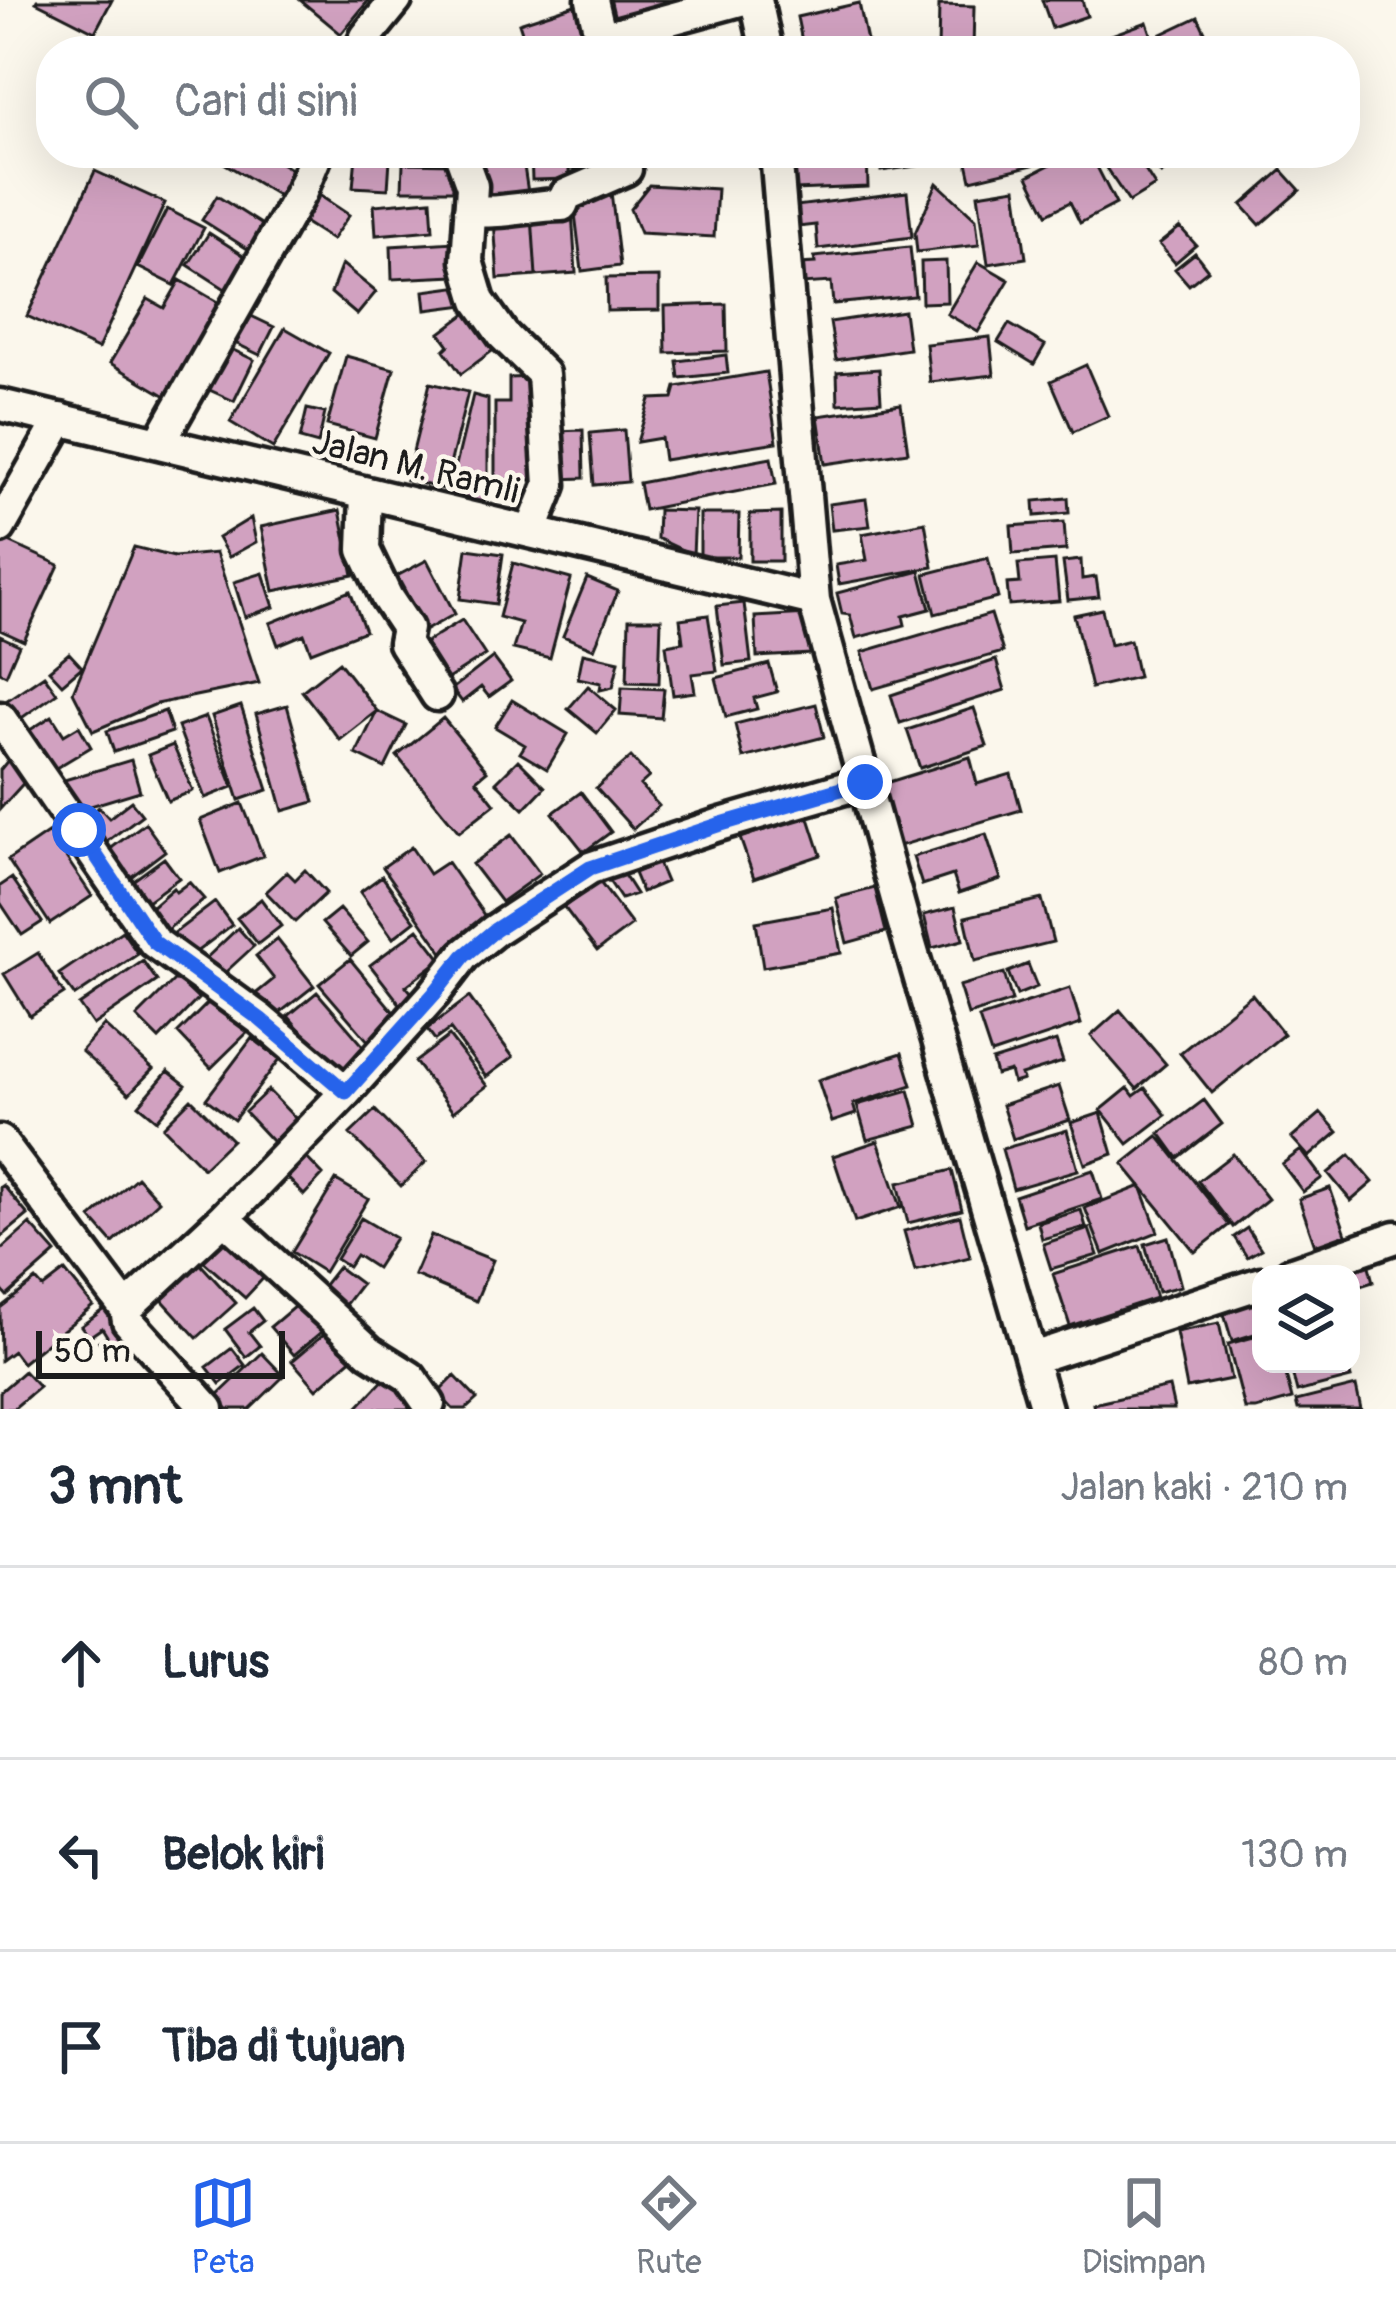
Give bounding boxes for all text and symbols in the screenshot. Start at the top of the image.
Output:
search box [36,36,1360,168]
icon: search [78,69,144,135]
text: Cari di sini [174,74,358,130]
street label: Jalan M. Ramli [308,419,524,514]
route end [838,755,892,809]
route start [52,803,106,857]
map controls [1252,1265,1360,1373]
button: layers [1252,1265,1360,1373]
scale bar [36,1325,285,1378]
text: 50 m [54,1331,131,1372]
text: 3 mnt [48,1455,182,1519]
text: Jalan kaki · 210 m [1060,1463,1348,1512]
icon: ahead [48,1630,114,1696]
text: Lurus [162,1635,269,1691]
text: 80 m [1259,1638,1348,1687]
icon: left [48,1822,114,1888]
text: Belok kiri [162,1827,324,1883]
text: 130 m [1241,1830,1348,1879]
icon: arrive [48,2014,114,2080]
text: Tiba di tujuan [162,2019,406,2075]
tab: Peta [190,2170,256,2283]
tab: Rute [636,2170,702,2283]
tab: Disimpan [1082,2170,1206,2283]

